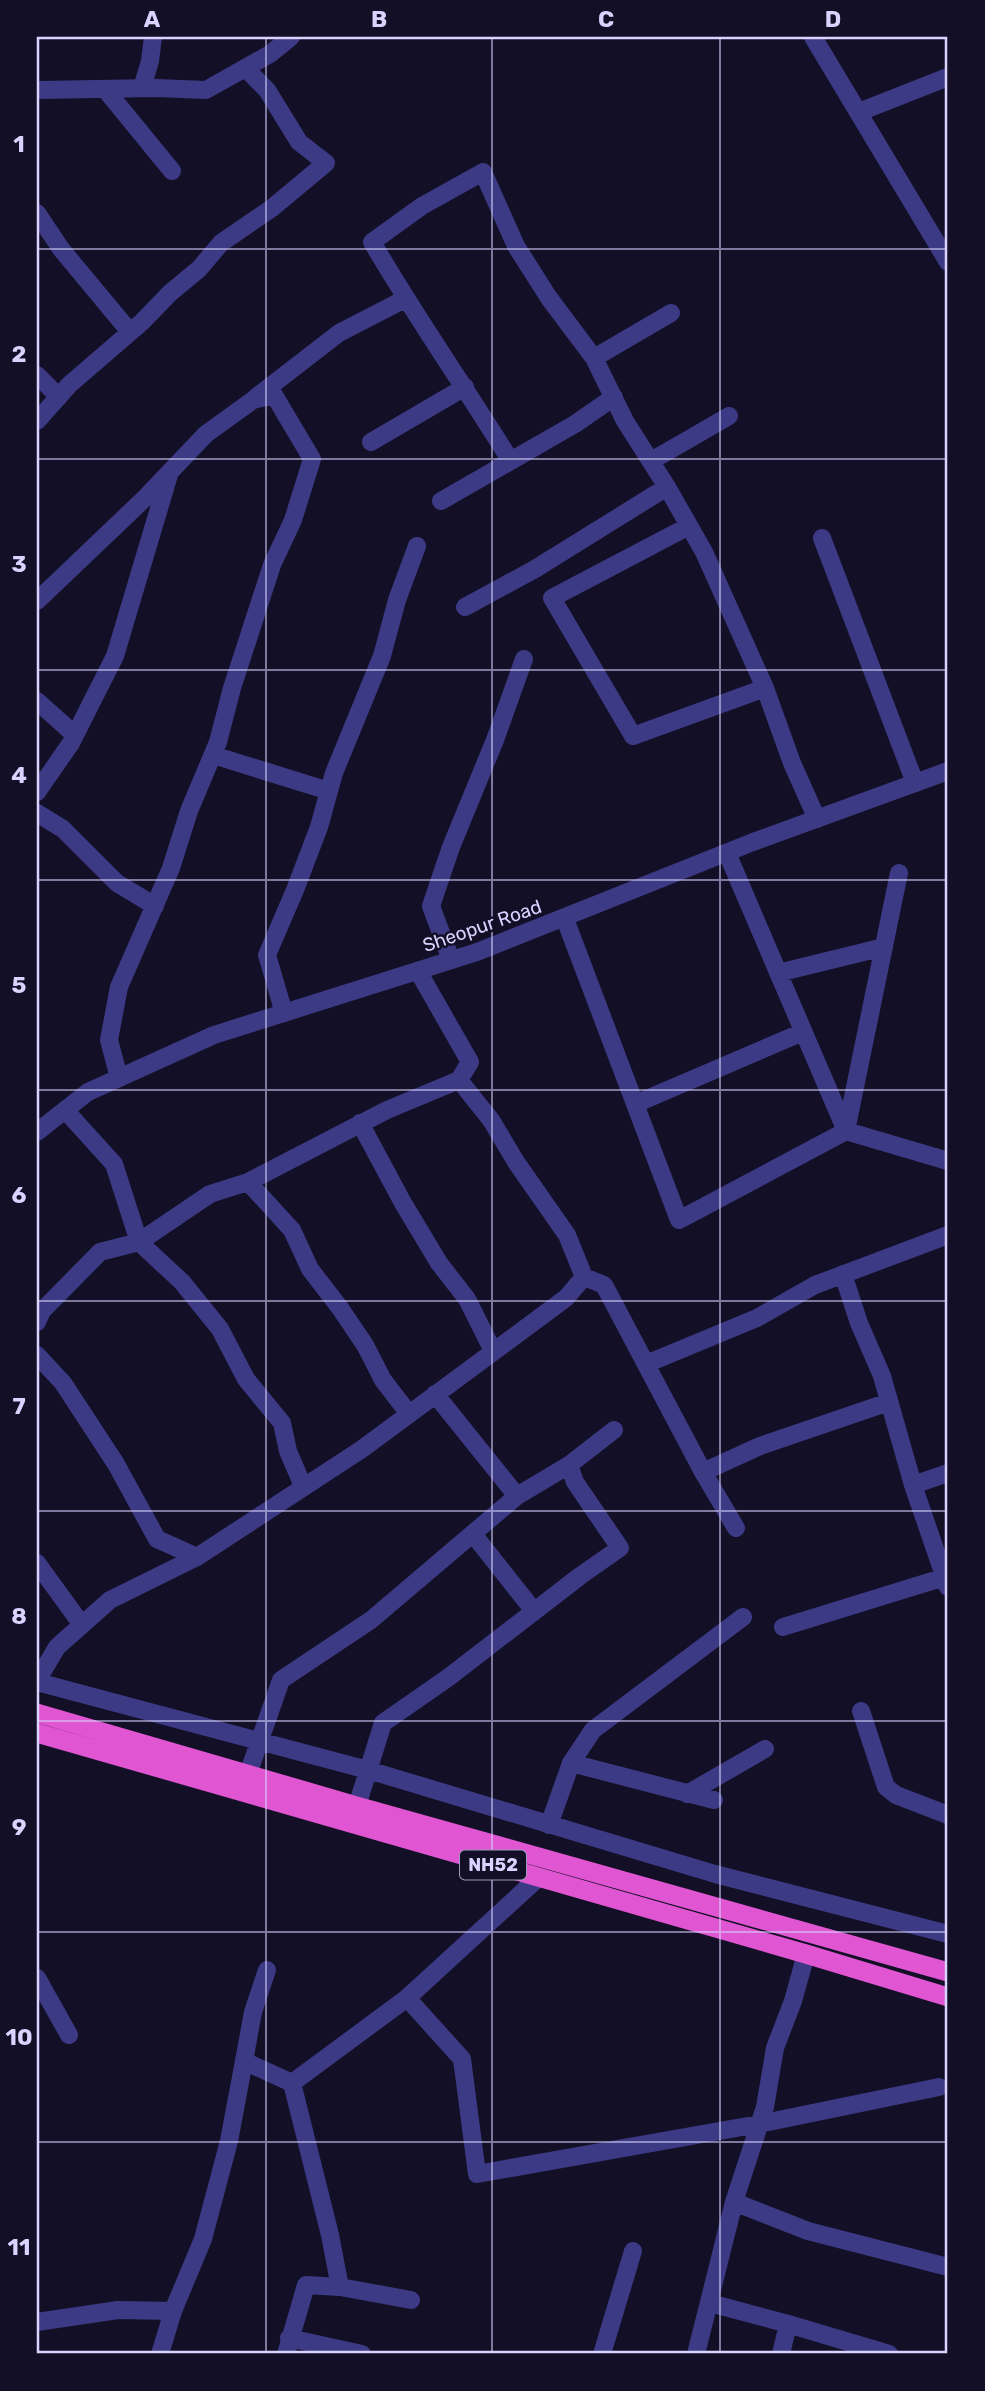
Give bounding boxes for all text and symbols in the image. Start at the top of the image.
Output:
text: A [144,5,161,33]
text: B [371,5,387,33]
text: C [598,5,614,33]
text: D [825,5,841,33]
text: 1 [13,130,25,158]
text: 2 [12,340,26,368]
text: 3 [11,550,27,578]
text: 4 [11,761,27,789]
street label: Sheopur Road [420,895,544,957]
text: 5 [12,971,27,999]
text: 6 [12,1181,27,1209]
text: 7 [12,1392,26,1420]
text: 8 [11,1602,27,1630]
text: 9 [12,1813,26,1841]
road number: NH52 [460,1851,526,1880]
text: 10 [5,2023,33,2051]
text: 11 [8,2233,30,2261]

